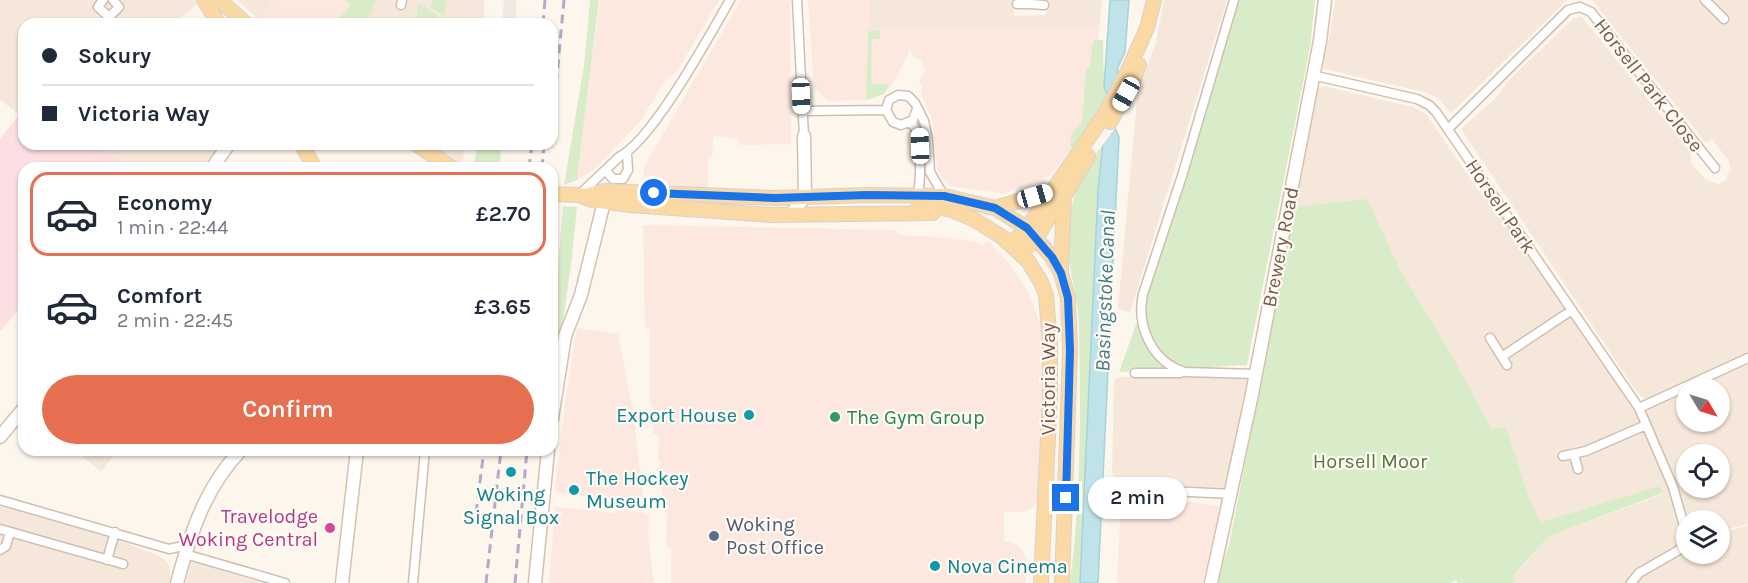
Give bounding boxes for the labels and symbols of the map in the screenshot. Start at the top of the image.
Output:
street label: Horsell Park Close [1589,14,1708,157]
car [1109,74,1143,114]
car [791,78,811,114]
car [910,128,930,164]
street label: Horsell Park [1461,155,1541,258]
route start [640,179,667,206]
car [1015,182,1055,210]
street label: Brewery Road [1258,185,1303,309]
water label: Basingstoke Canal [1090,210,1120,372]
street label: Victoria Way [1037,323,1060,435]
north arrow [1676,378,1730,432]
place label: Export House [616,404,737,427]
place label: The Gym Group [847,406,985,429]
marker: Export House [742,408,756,422]
marker: The Gym Group [828,410,842,424]
park label: Horsell Moor [1313,450,1428,473]
marker: Woking Signal Box [504,465,518,479]
place label: The Hockey Museum [586,467,689,513]
callout: 2 min [1087,477,1186,519]
place label: Woking Signal Box [463,483,559,529]
marker: The Hockey Museum [567,483,581,497]
route end [1052,484,1079,511]
place label: Travelodge Woking Central [179,505,318,551]
place label: Woking Post Office [726,513,824,559]
marker: Travelodge Woking Central [323,521,337,535]
marker: Woking Post Office [707,529,721,543]
place label: Nova Cinema [947,555,1068,578]
marker: Nova Cinema [928,559,942,573]

